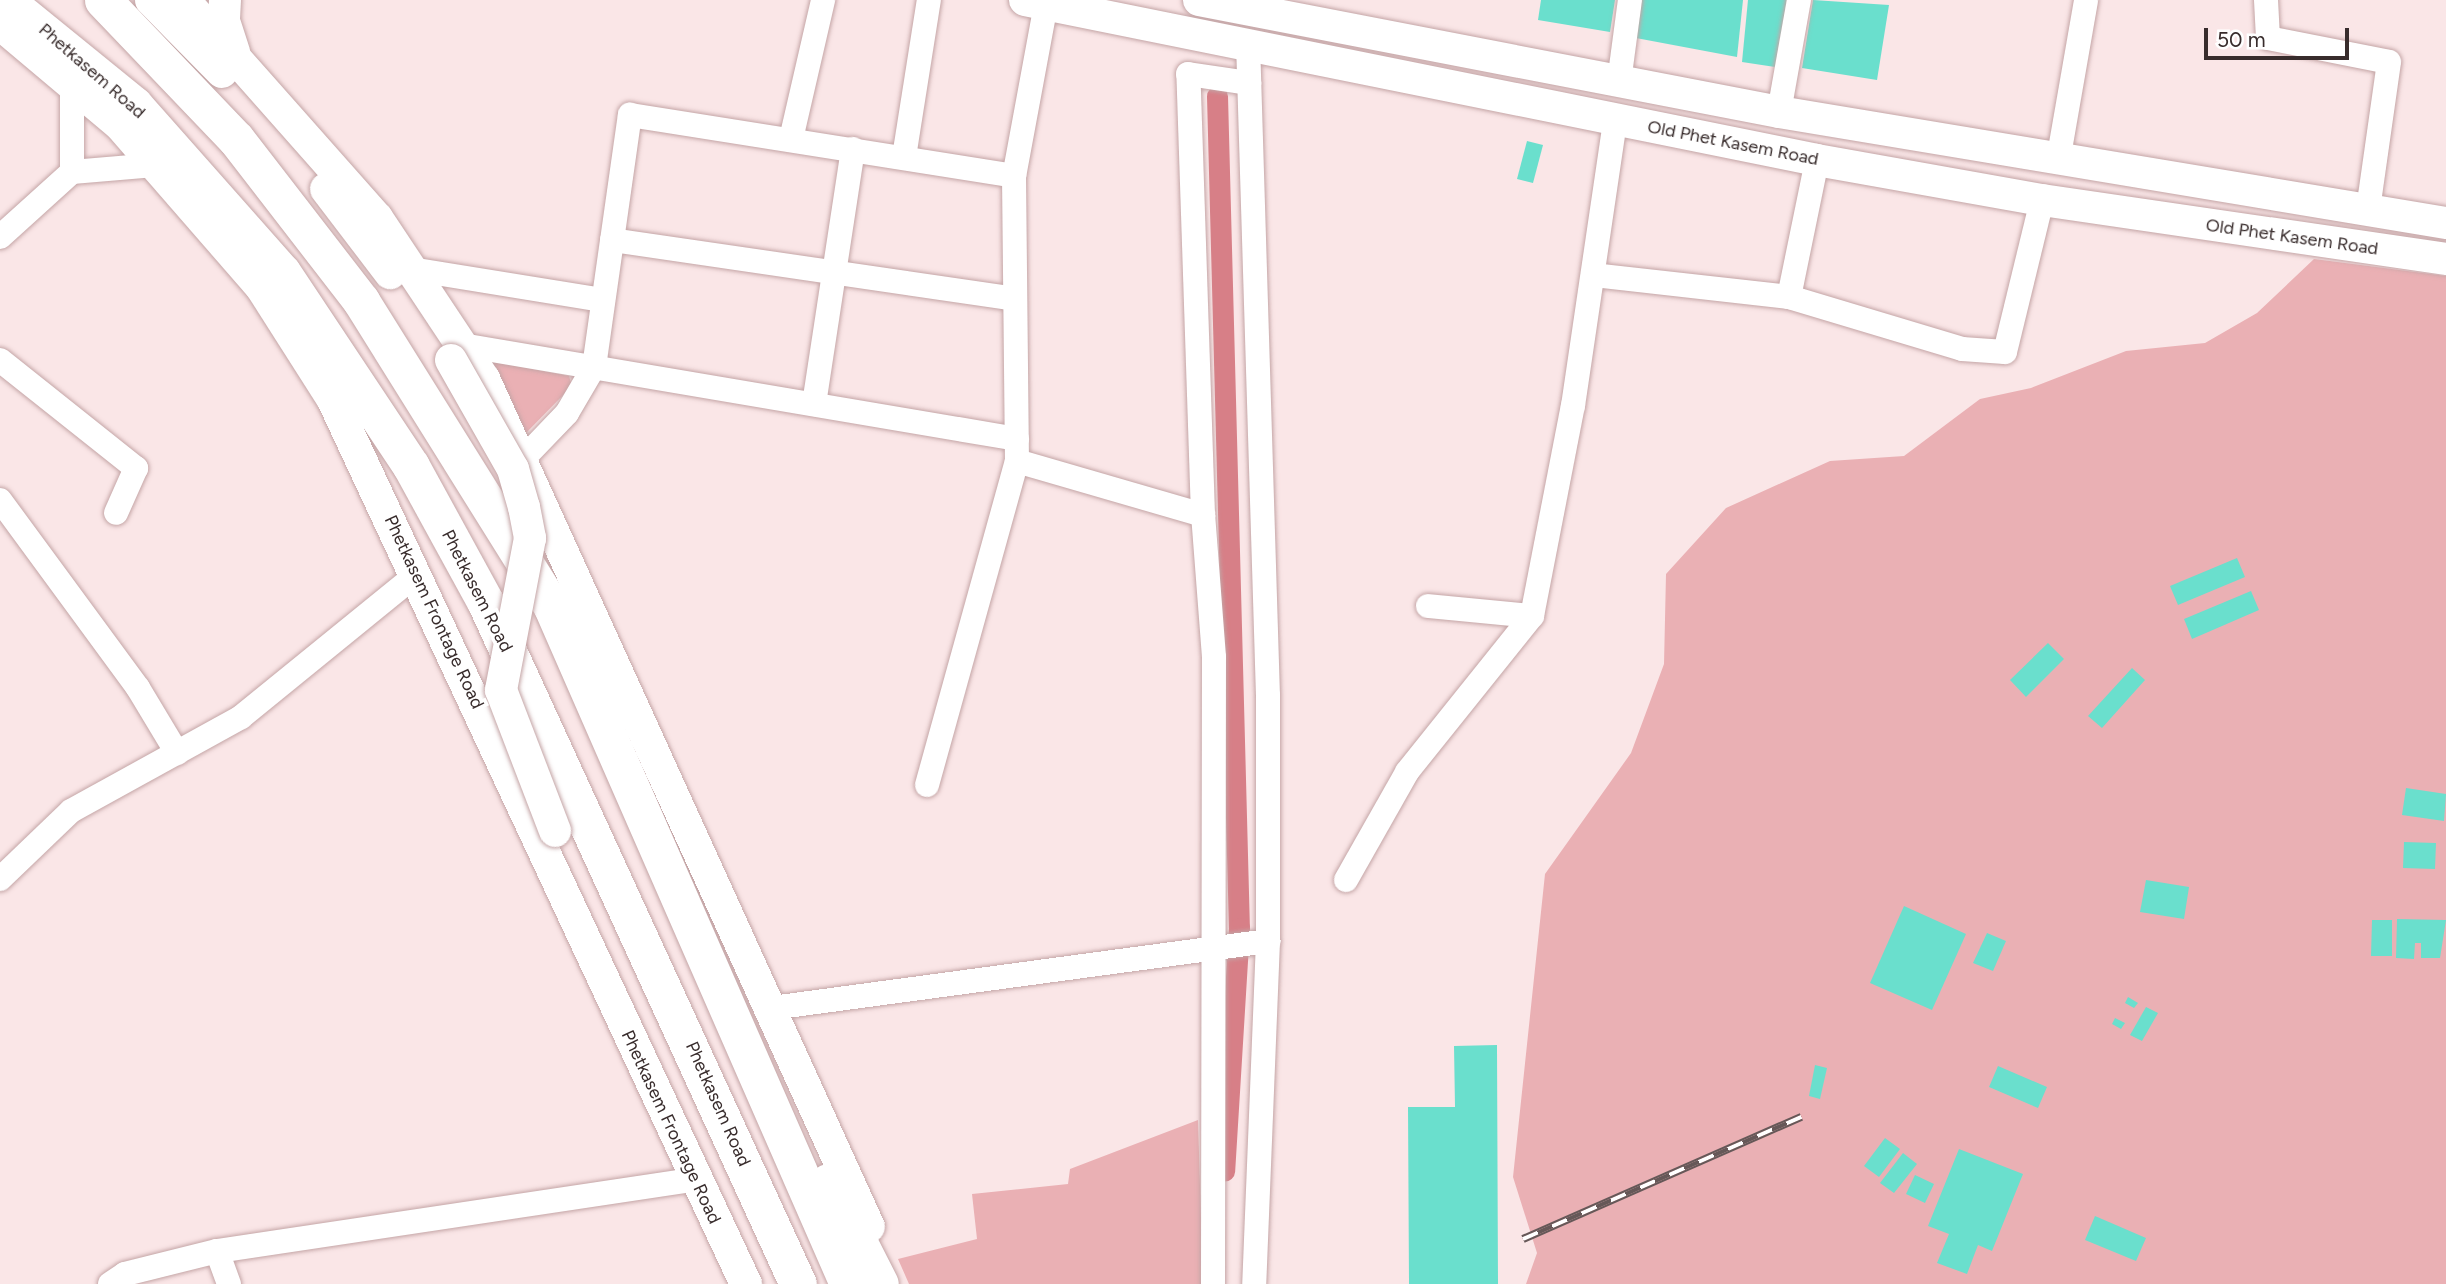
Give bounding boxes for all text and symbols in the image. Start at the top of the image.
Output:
scale bar [2208,14,2353,58]
street label: Phetkasem Road [34,19,150,123]
text: 50 m [2217,27,2266,52]
street label: Old Phet Kasem Road [1646,116,1820,170]
street label: Old Phet Kasem Road [2204,214,2380,260]
street label: Phetkasem Frontage Road [380,512,488,712]
street label: Phetkasem Road [437,526,517,656]
street label: Phetkasem Frontage Road [617,1027,725,1227]
street label: Phetkasem Road [681,1038,755,1170]

